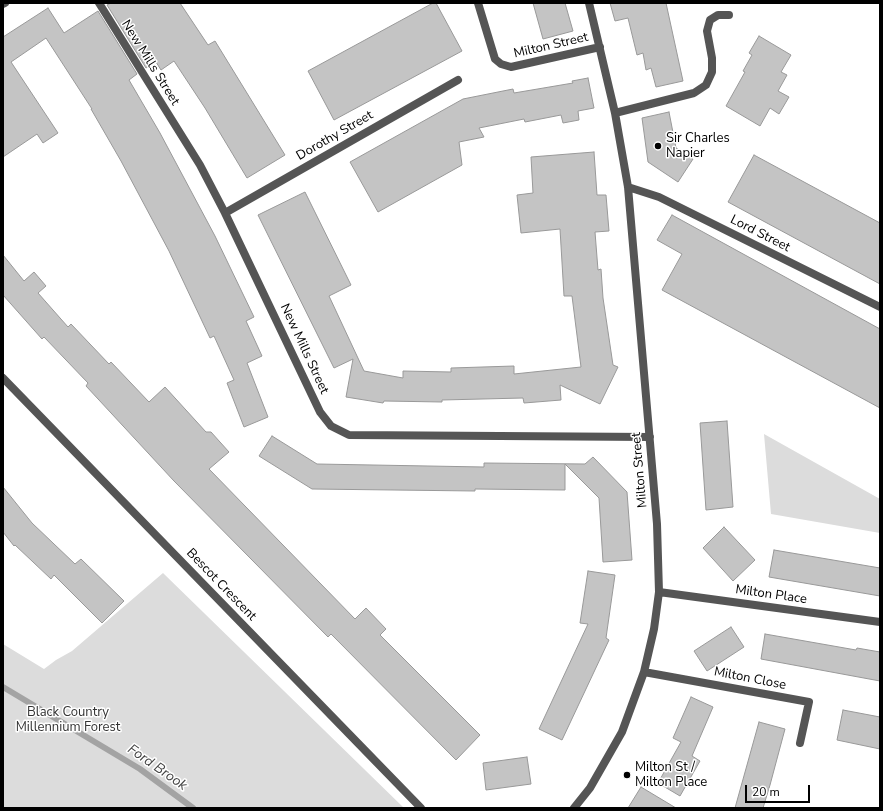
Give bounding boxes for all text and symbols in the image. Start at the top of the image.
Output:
street label: New Mills Street [118,18,182,108]
street label: Milton Street [512,30,590,62]
street label: Dorothy Street [294,108,376,164]
place label: Sir Charles Napier [666,131,730,162]
marker: Sir Charles Napier [653,141,663,151]
street label: Lord Street [727,212,793,256]
street label: New Mills Street [276,301,332,397]
street label: Milton Street [629,432,651,508]
street label: Bescot Crescent [183,546,259,624]
street label: Milton Place [734,582,808,608]
street label: Milton Close [713,664,787,694]
park label: Black Country Millennium Forest [16,705,120,736]
water label: Ford Brook [124,741,190,795]
place label: Milton St / Milton Place [635,760,707,791]
marker: Milton St / Milton Place [622,770,632,780]
scale bar [747,777,812,803]
text: 20 m [752,784,780,800]

